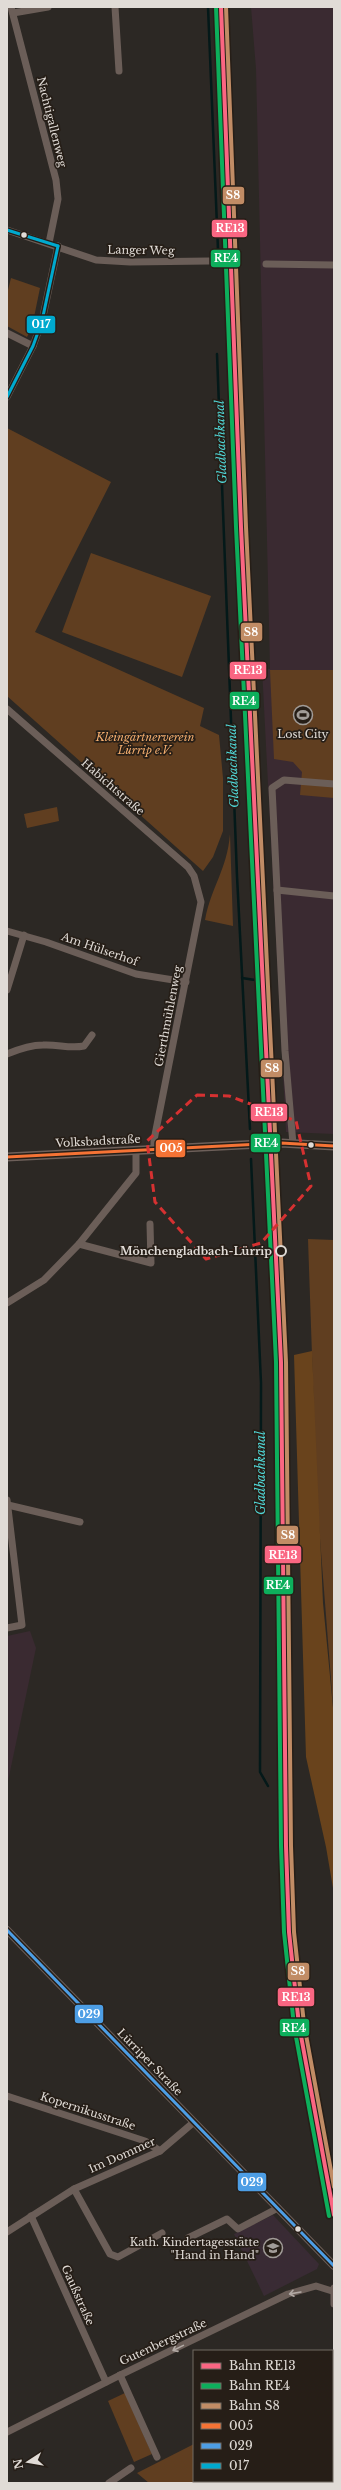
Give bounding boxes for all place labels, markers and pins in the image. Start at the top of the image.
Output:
unlabelled marker [19,230,29,240]
sports icon: Lost City [292,704,314,726]
place label: Lost City [277,727,329,741]
unlabelled marker [306,1140,316,1150]
place label: Mönchengladbach-Lürrip [120,1244,272,1258]
marker: Mönchengladbach-Lürrip [275,1245,287,1257]
unlabelled marker [293,2224,303,2234]
place label: Kath. Kindertagesstätte "Hand in Hand" [130,2235,259,2262]
school or university icon: Kath. Kindertagesstätte "Hand in Hand" [262,2237,284,2259]

